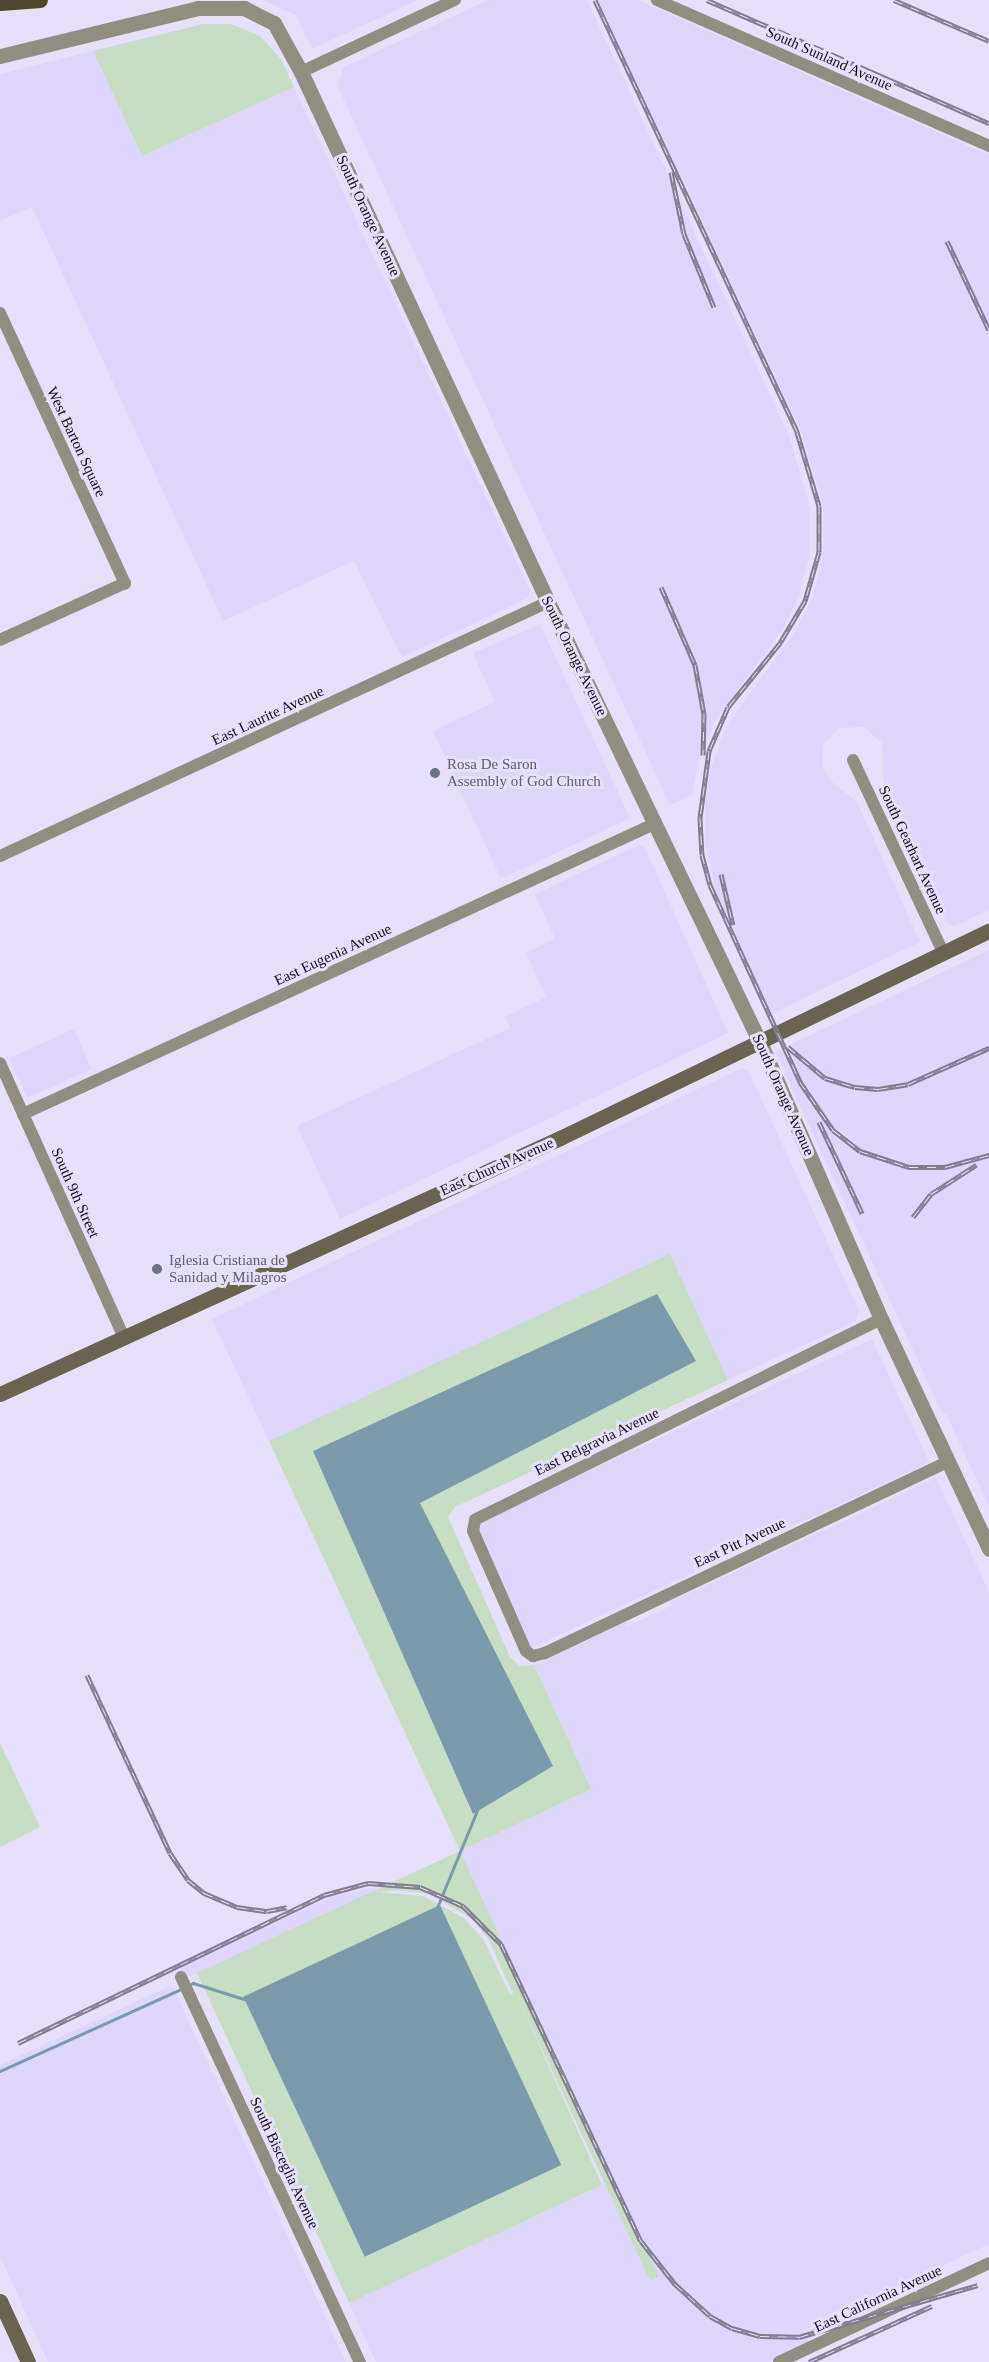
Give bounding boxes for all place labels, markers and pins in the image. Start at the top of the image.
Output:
place label: Rosa De Saron Assembly of God Church [447,755,601,790]
marker: Rosa De Saron Assembly of God Church [428,766,442,780]
place label: Iglesia Cristiana de Sanidad y Milagros [169,1251,286,1286]
marker: Iglesia Cristiana de Sanidad y Milagros [150,1262,164,1276]

